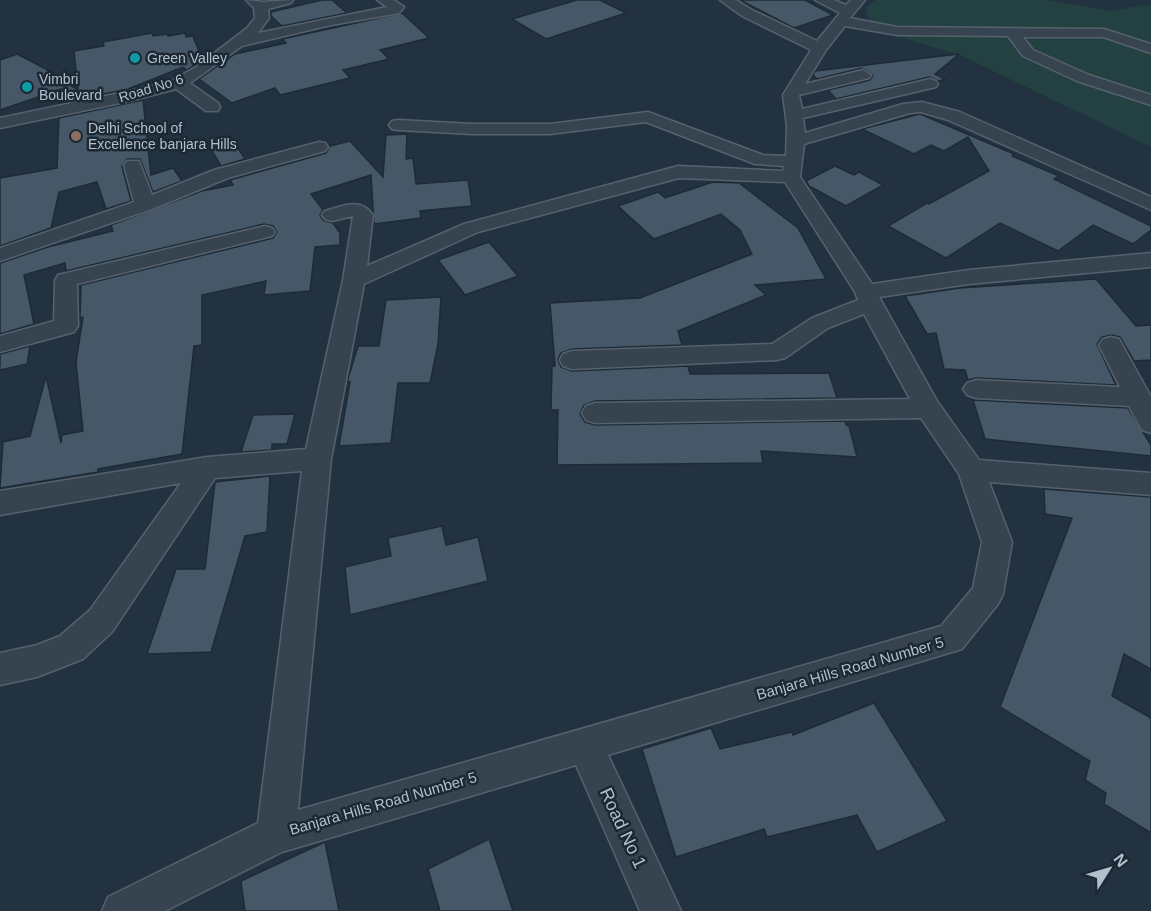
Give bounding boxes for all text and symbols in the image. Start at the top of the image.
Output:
place label: Green Valley [147,50,227,66]
marker: Green Valley [128,51,142,65]
place label: Vimbri Boulevard [39,71,102,103]
street label: Road No 6 [117,71,186,105]
marker: Vimbri Boulevard [20,80,34,94]
place label: Delhi School of Excellence banjara Hills [88,120,237,152]
marker: Delhi School of Excellence banjara Hills [69,129,83,143]
street label: Banjara Hills Road Number 5 [754,633,946,703]
street label: Banjara Hills Road Number 5 [287,768,479,838]
street label: Road No 1 [596,785,650,871]
north arrow [1079,839,1139,899]
text: N [1110,851,1131,870]

